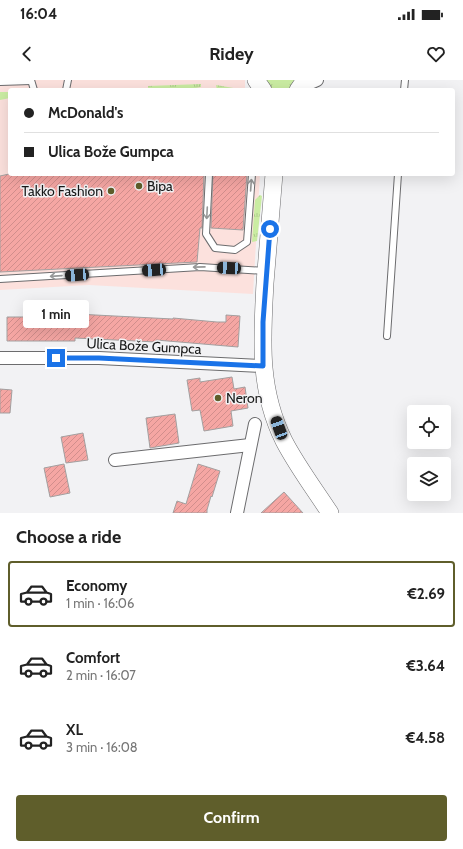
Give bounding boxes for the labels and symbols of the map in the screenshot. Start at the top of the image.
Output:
place label: Bipa [147,177,173,195]
one-way arrow [247,179,255,192]
marker: Bipa [134,181,144,191]
place label: Takko Fashion [21,182,103,200]
marker: Takko Fashion [106,186,116,196]
one-way arrow [203,206,210,219]
route start [261,220,279,238]
car [217,261,241,275]
car [142,263,166,277]
one-way arrow [193,263,206,271]
car [65,268,89,282]
one-way arrow [50,272,63,280]
callout: 1 min [23,300,89,328]
street label: Ulica Bože Gumpca [86,334,202,358]
route end [47,349,65,367]
place label: Neron [226,389,263,407]
marker: Neron [213,393,223,403]
car [269,415,289,441]

